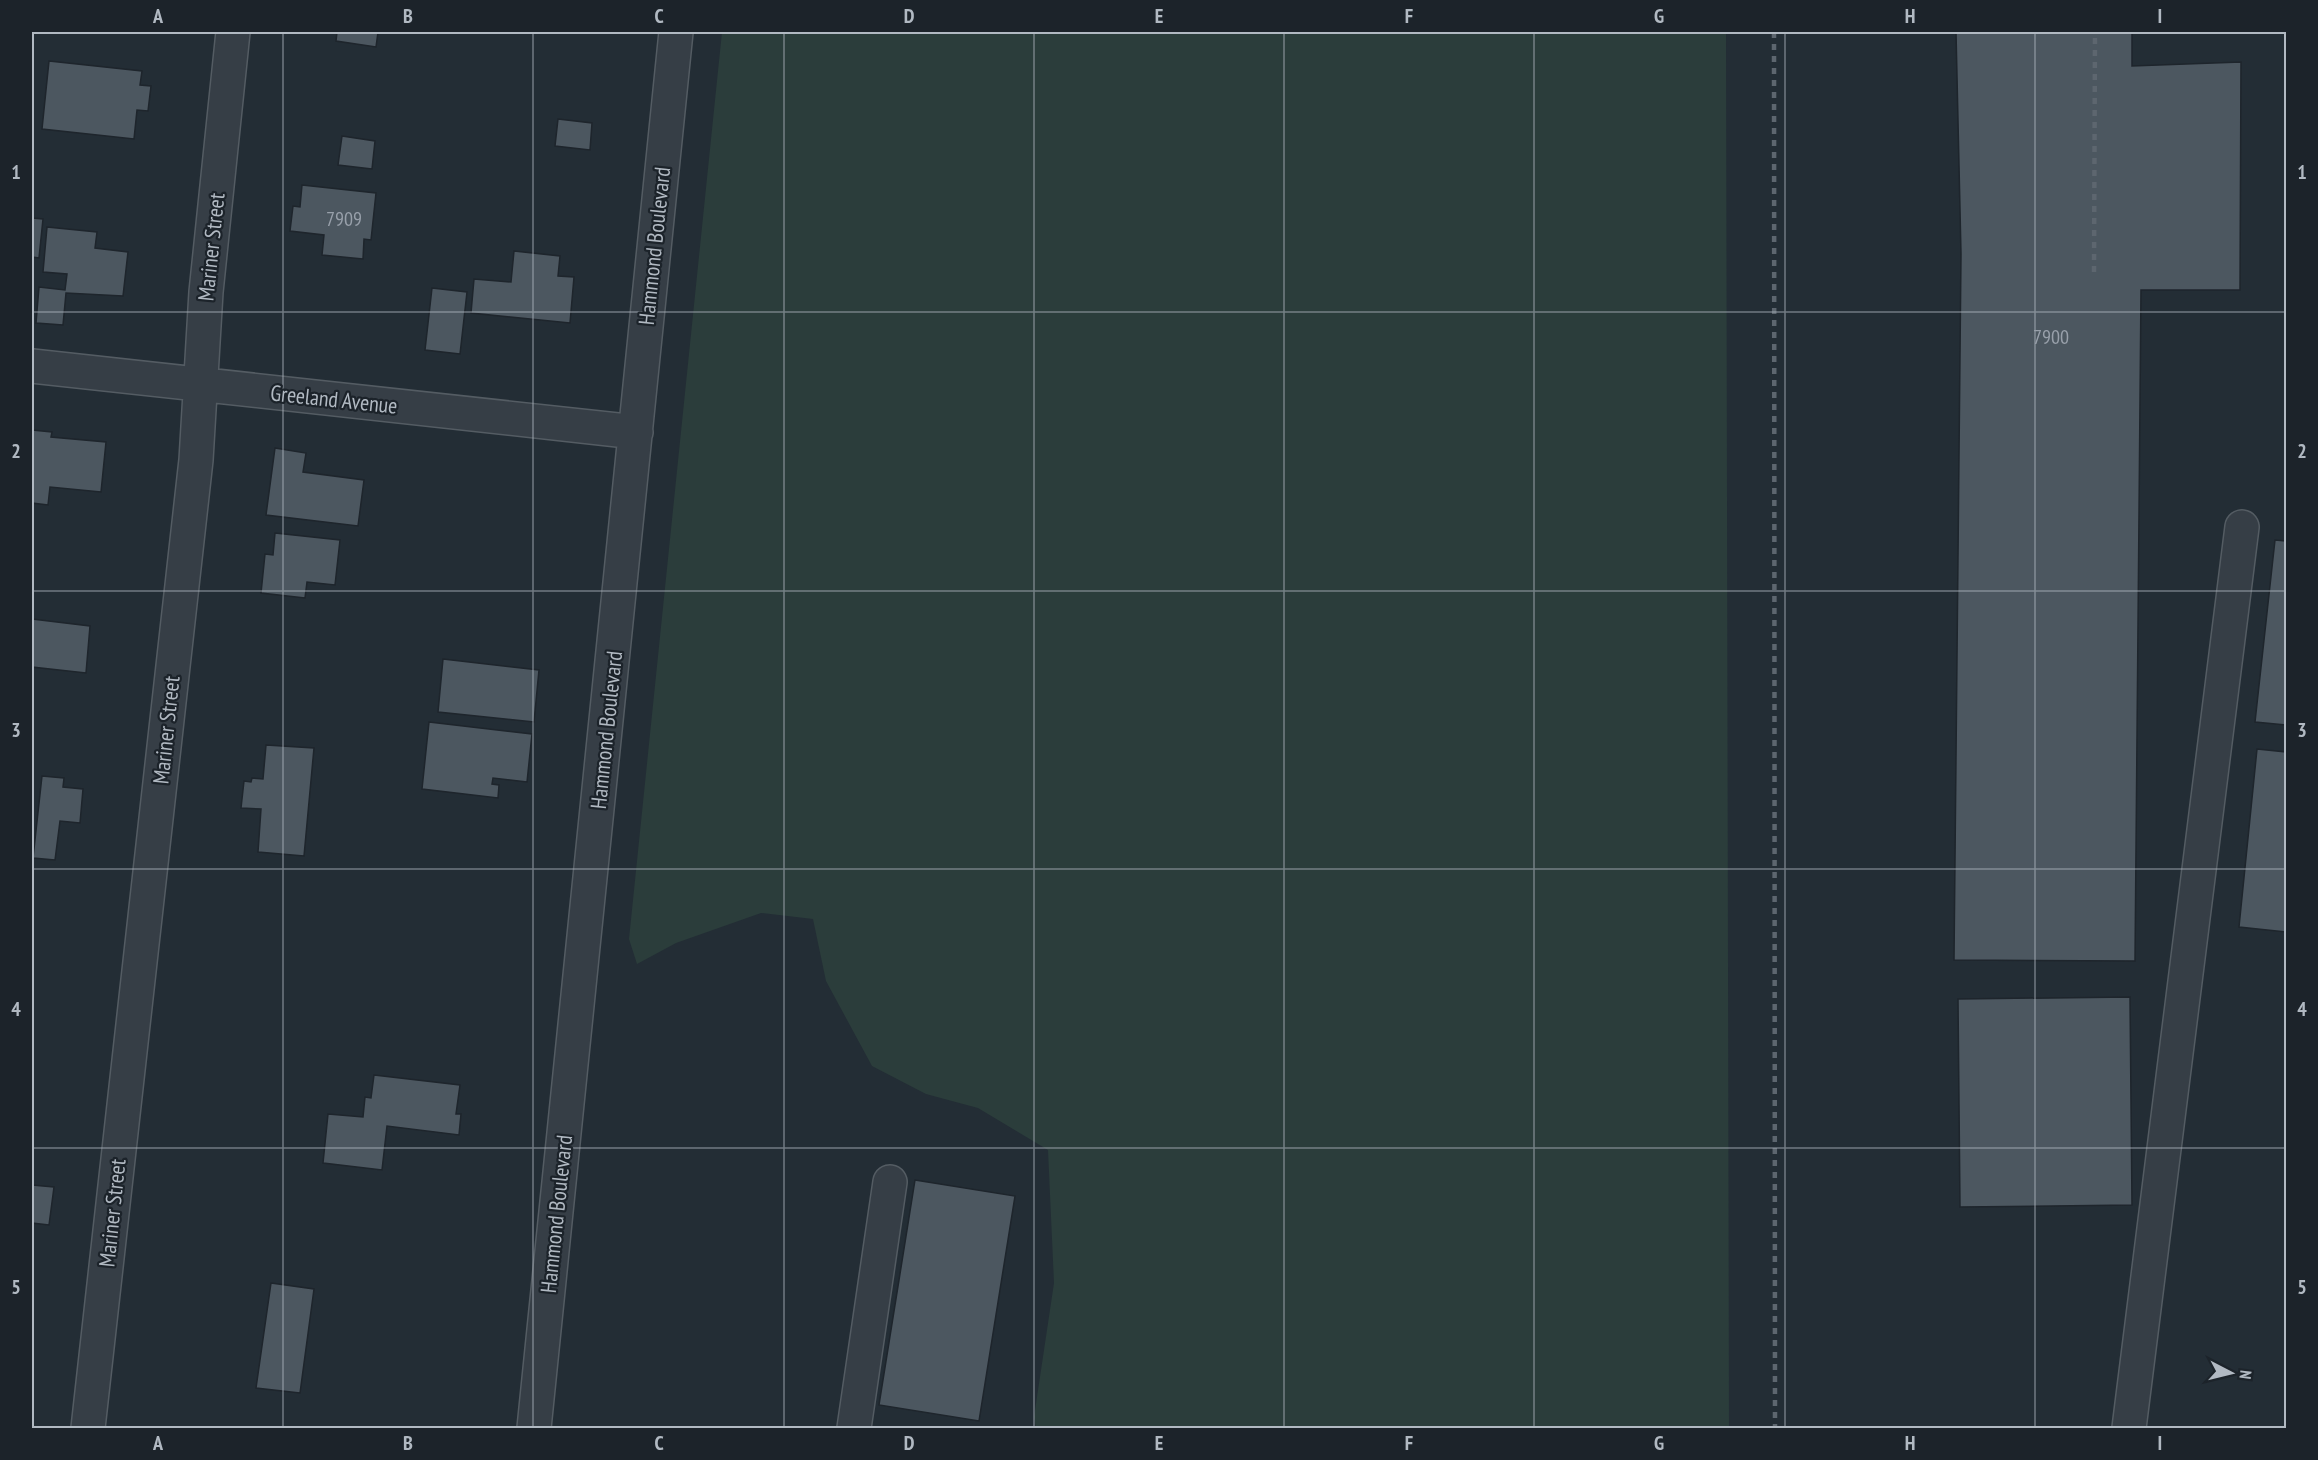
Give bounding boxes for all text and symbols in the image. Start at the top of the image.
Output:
text: A [152,3,164,29]
text: B [403,3,413,29]
text: C [654,3,664,29]
text: D [904,3,915,29]
text: E [1155,3,1163,29]
text: F [1405,3,1413,29]
text: G [1654,3,1664,29]
text: H [1905,3,1915,29]
text: I [2158,3,2162,29]
text: 1 [11,159,21,185]
text: 1 [2297,159,2307,185]
street label: Hammond Boulevard [632,166,676,326]
street label: Mariner Street [191,192,231,302]
house number: 7909 [326,206,362,232]
house number: 7900 [2033,324,2069,350]
street label: Greeland Avenue [269,378,399,420]
text: 2 [11,438,21,464]
text: 2 [2297,438,2307,464]
street label: Hammond Boulevard [584,650,628,810]
street label: Mariner Street [146,675,186,785]
text: 3 [11,717,21,743]
text: 3 [2297,717,2307,743]
text: 4 [11,996,21,1022]
text: 4 [2297,996,2307,1022]
street label: Hammond Boulevard [534,1134,578,1294]
street label: Mariner Street [92,1158,132,1268]
text: 5 [11,1274,21,1300]
text: 5 [2297,1274,2307,1300]
north arrow [2201,1343,2261,1403]
text: N [2235,1369,2256,1380]
text: A [152,1430,164,1456]
text: B [403,1430,413,1456]
text: C [654,1430,664,1456]
text: D [904,1430,915,1456]
text: E [1155,1430,1163,1456]
text: F [1405,1430,1413,1456]
text: G [1654,1430,1664,1456]
text: H [1905,1430,1915,1456]
text: I [2158,1430,2162,1456]

